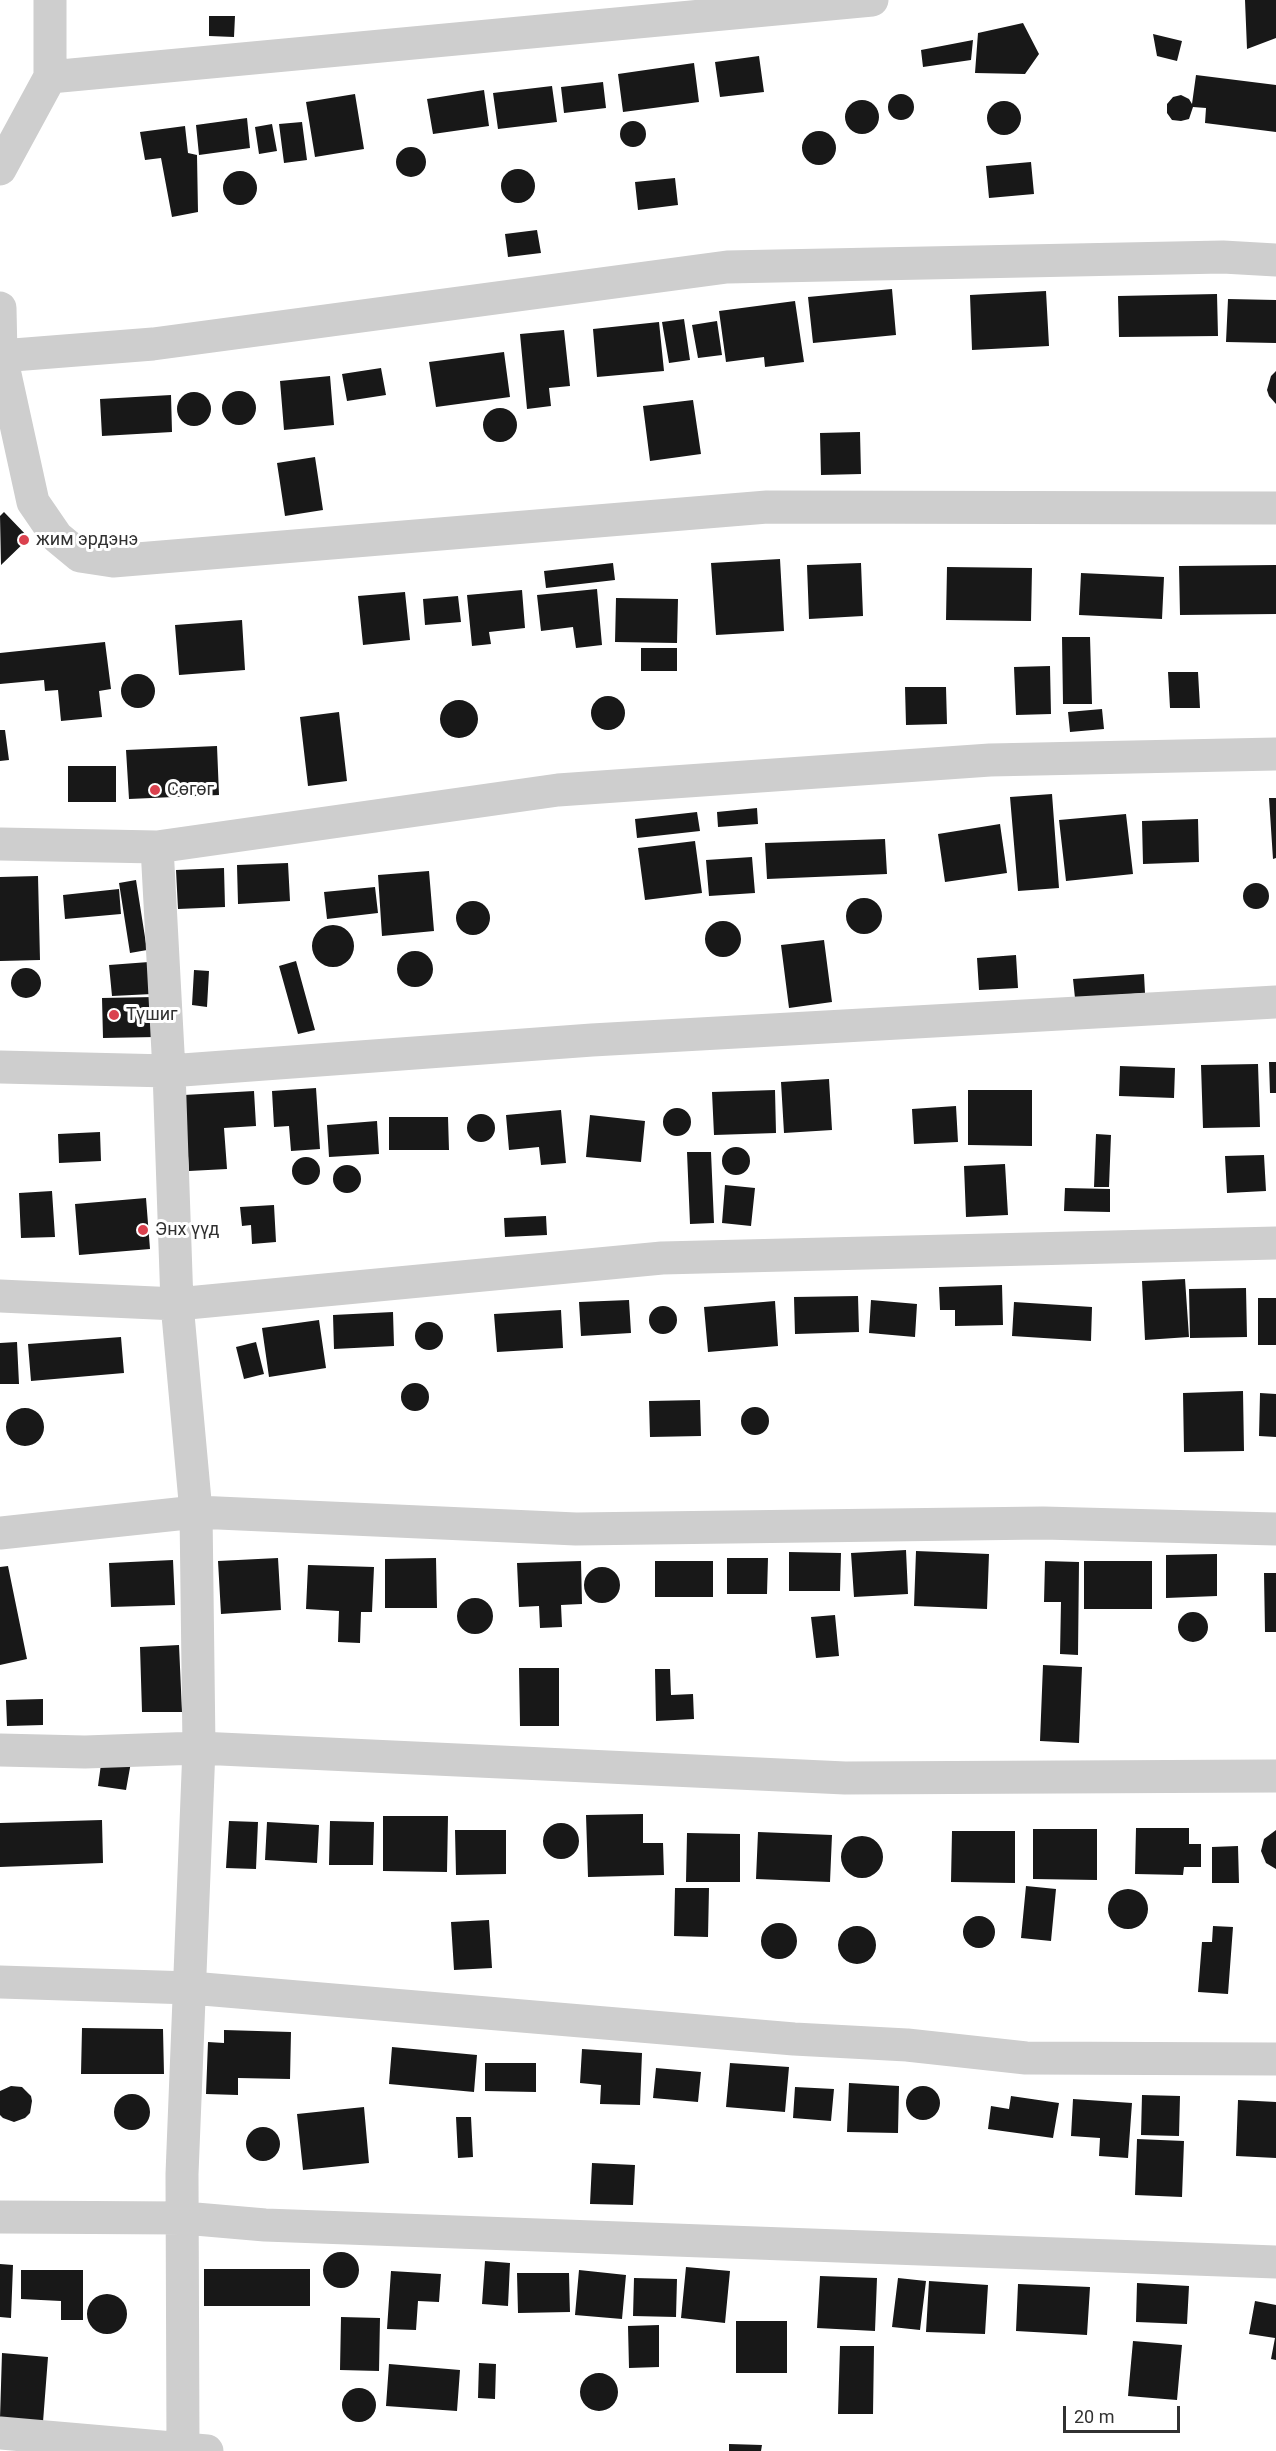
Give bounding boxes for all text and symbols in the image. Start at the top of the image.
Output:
place label: жим эрдэнэ [36,529,138,551]
marker: жим эрдэнэ [17,533,31,547]
place label: Сөгөг [167,779,214,801]
marker: Сөгөг [148,783,162,797]
place label: Түшиг [126,1004,178,1026]
marker: Түшиг [107,1008,121,1022]
place label: Энх үүд [155,1219,219,1241]
marker: Энх үүд [136,1223,150,1237]
scale bar [1066,2394,1183,2432]
text: 20 m [1074,2406,1114,2427]

